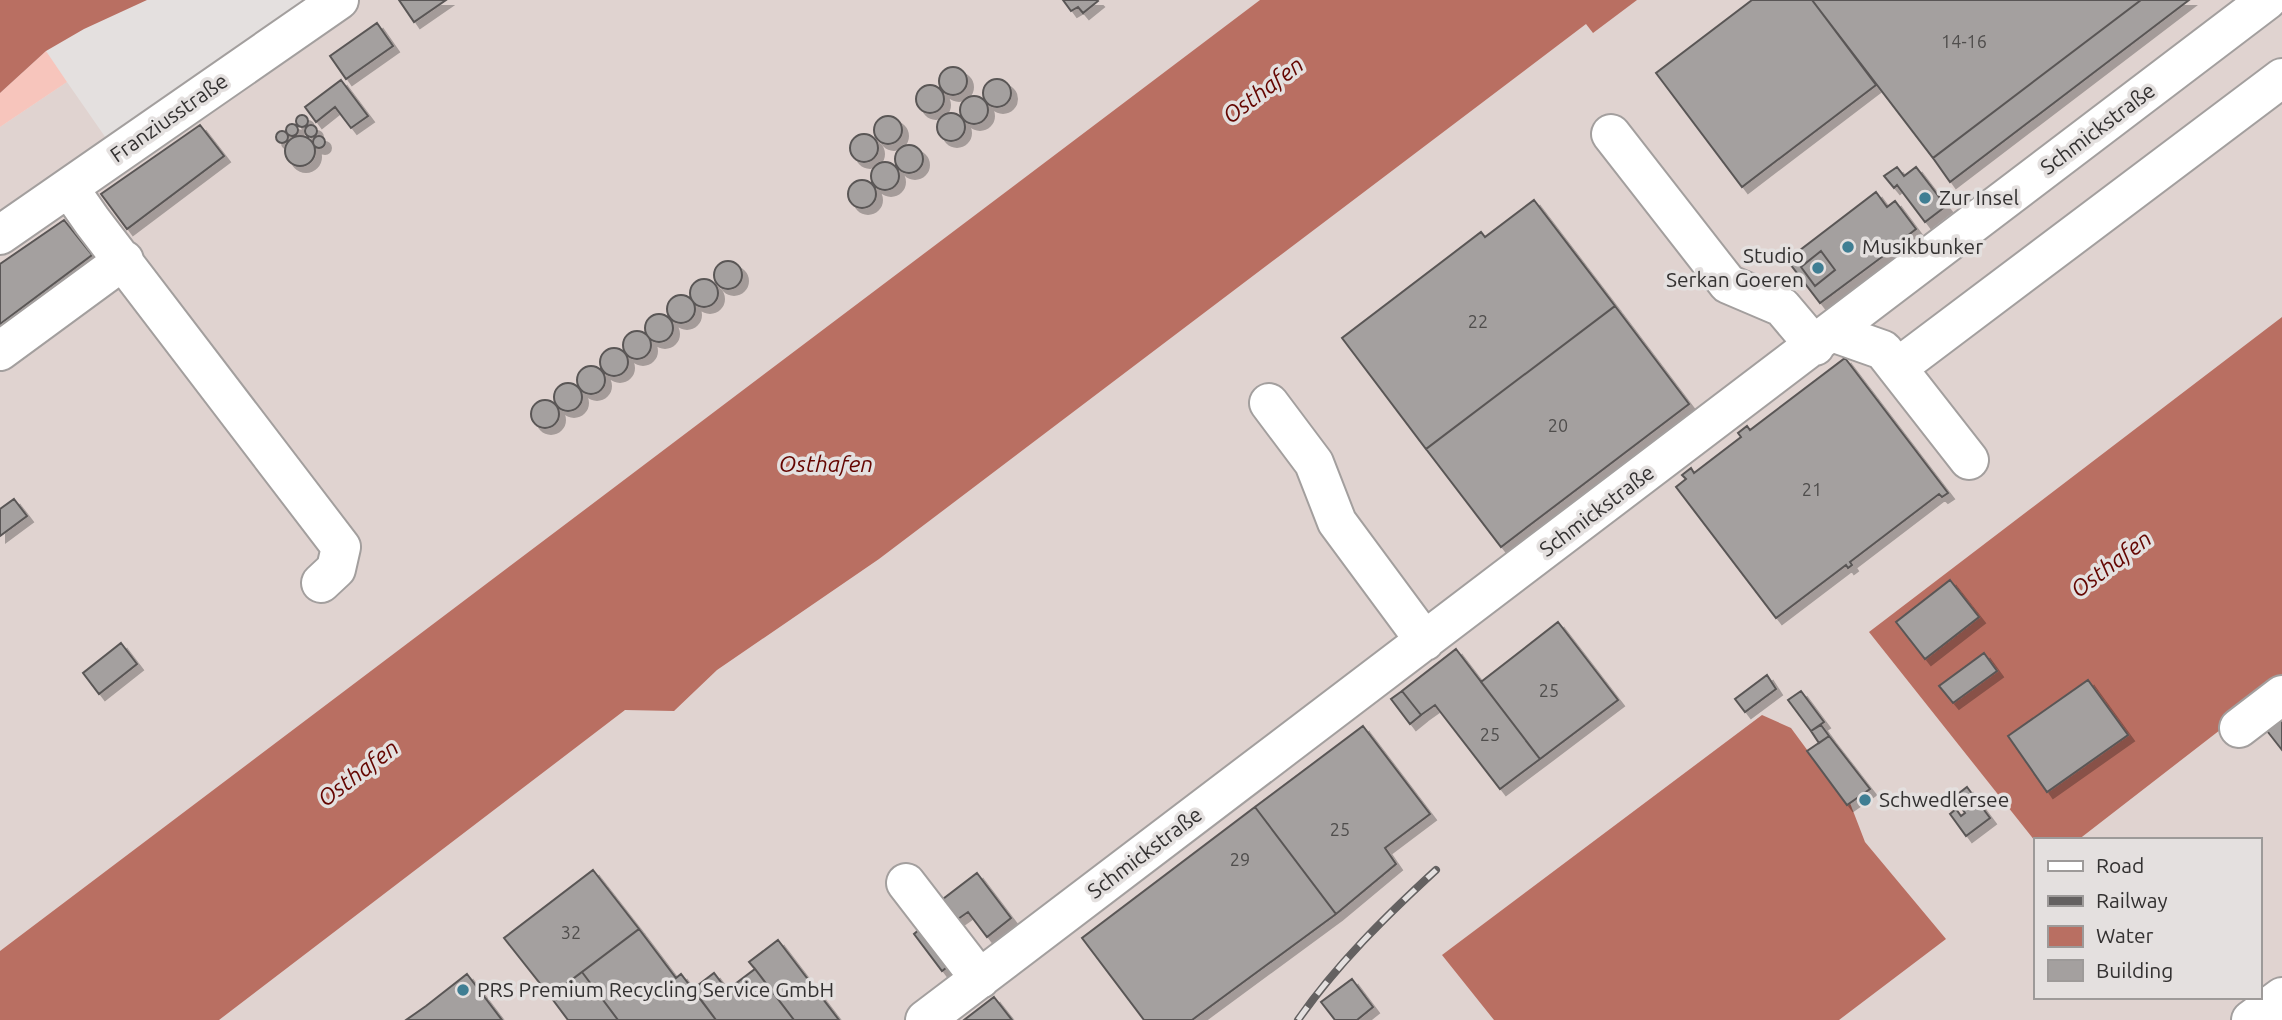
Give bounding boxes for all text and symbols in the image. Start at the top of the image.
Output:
house number: 14-16 [1941,31,1987,51]
water label: Osthafen [1217,51,1309,129]
street label: Franziusstraße [105,68,232,166]
street label: Schmickstraße [2036,77,2159,179]
place label: Zur Insel [1939,185,2019,209]
marker: Zur Insel [1917,190,1933,206]
place label: Musikbunker [1862,234,1983,258]
marker: Musikbunker [1840,239,1856,255]
place label: Studio Serkan Goeren [1666,243,1804,291]
marker: Studio Serkan Goeren [1810,260,1826,276]
house number: 22 [1468,311,1488,331]
house number: 20 [1548,415,1568,435]
water label: Osthafen [779,451,873,477]
street label: Schmickstraße [1535,459,1658,561]
house number: 21 [1802,479,1822,499]
water label: Osthafen [2065,525,2157,603]
house number: 25 [1539,680,1559,700]
house number: 25 [1480,724,1500,744]
water label: Osthafen [312,734,404,812]
place label: Schwedlersee [1879,787,2009,811]
marker: Schwedlersee [1857,792,1873,808]
street label: Schmickstraße [1083,801,1206,903]
house number: 25 [1330,819,1350,839]
legend [2034,838,2261,999]
house number: 29 [1230,849,1250,869]
text: Road [2096,853,2144,877]
text: Railway [2096,888,2168,912]
house number: 32 [561,922,581,942]
text: Water [2096,923,2154,947]
text: Building [2096,958,2173,982]
place label: PRS Premium Recycling Service GmbH [477,977,834,1001]
marker: PRS Premium Recycling Service GmbH [455,982,471,998]

